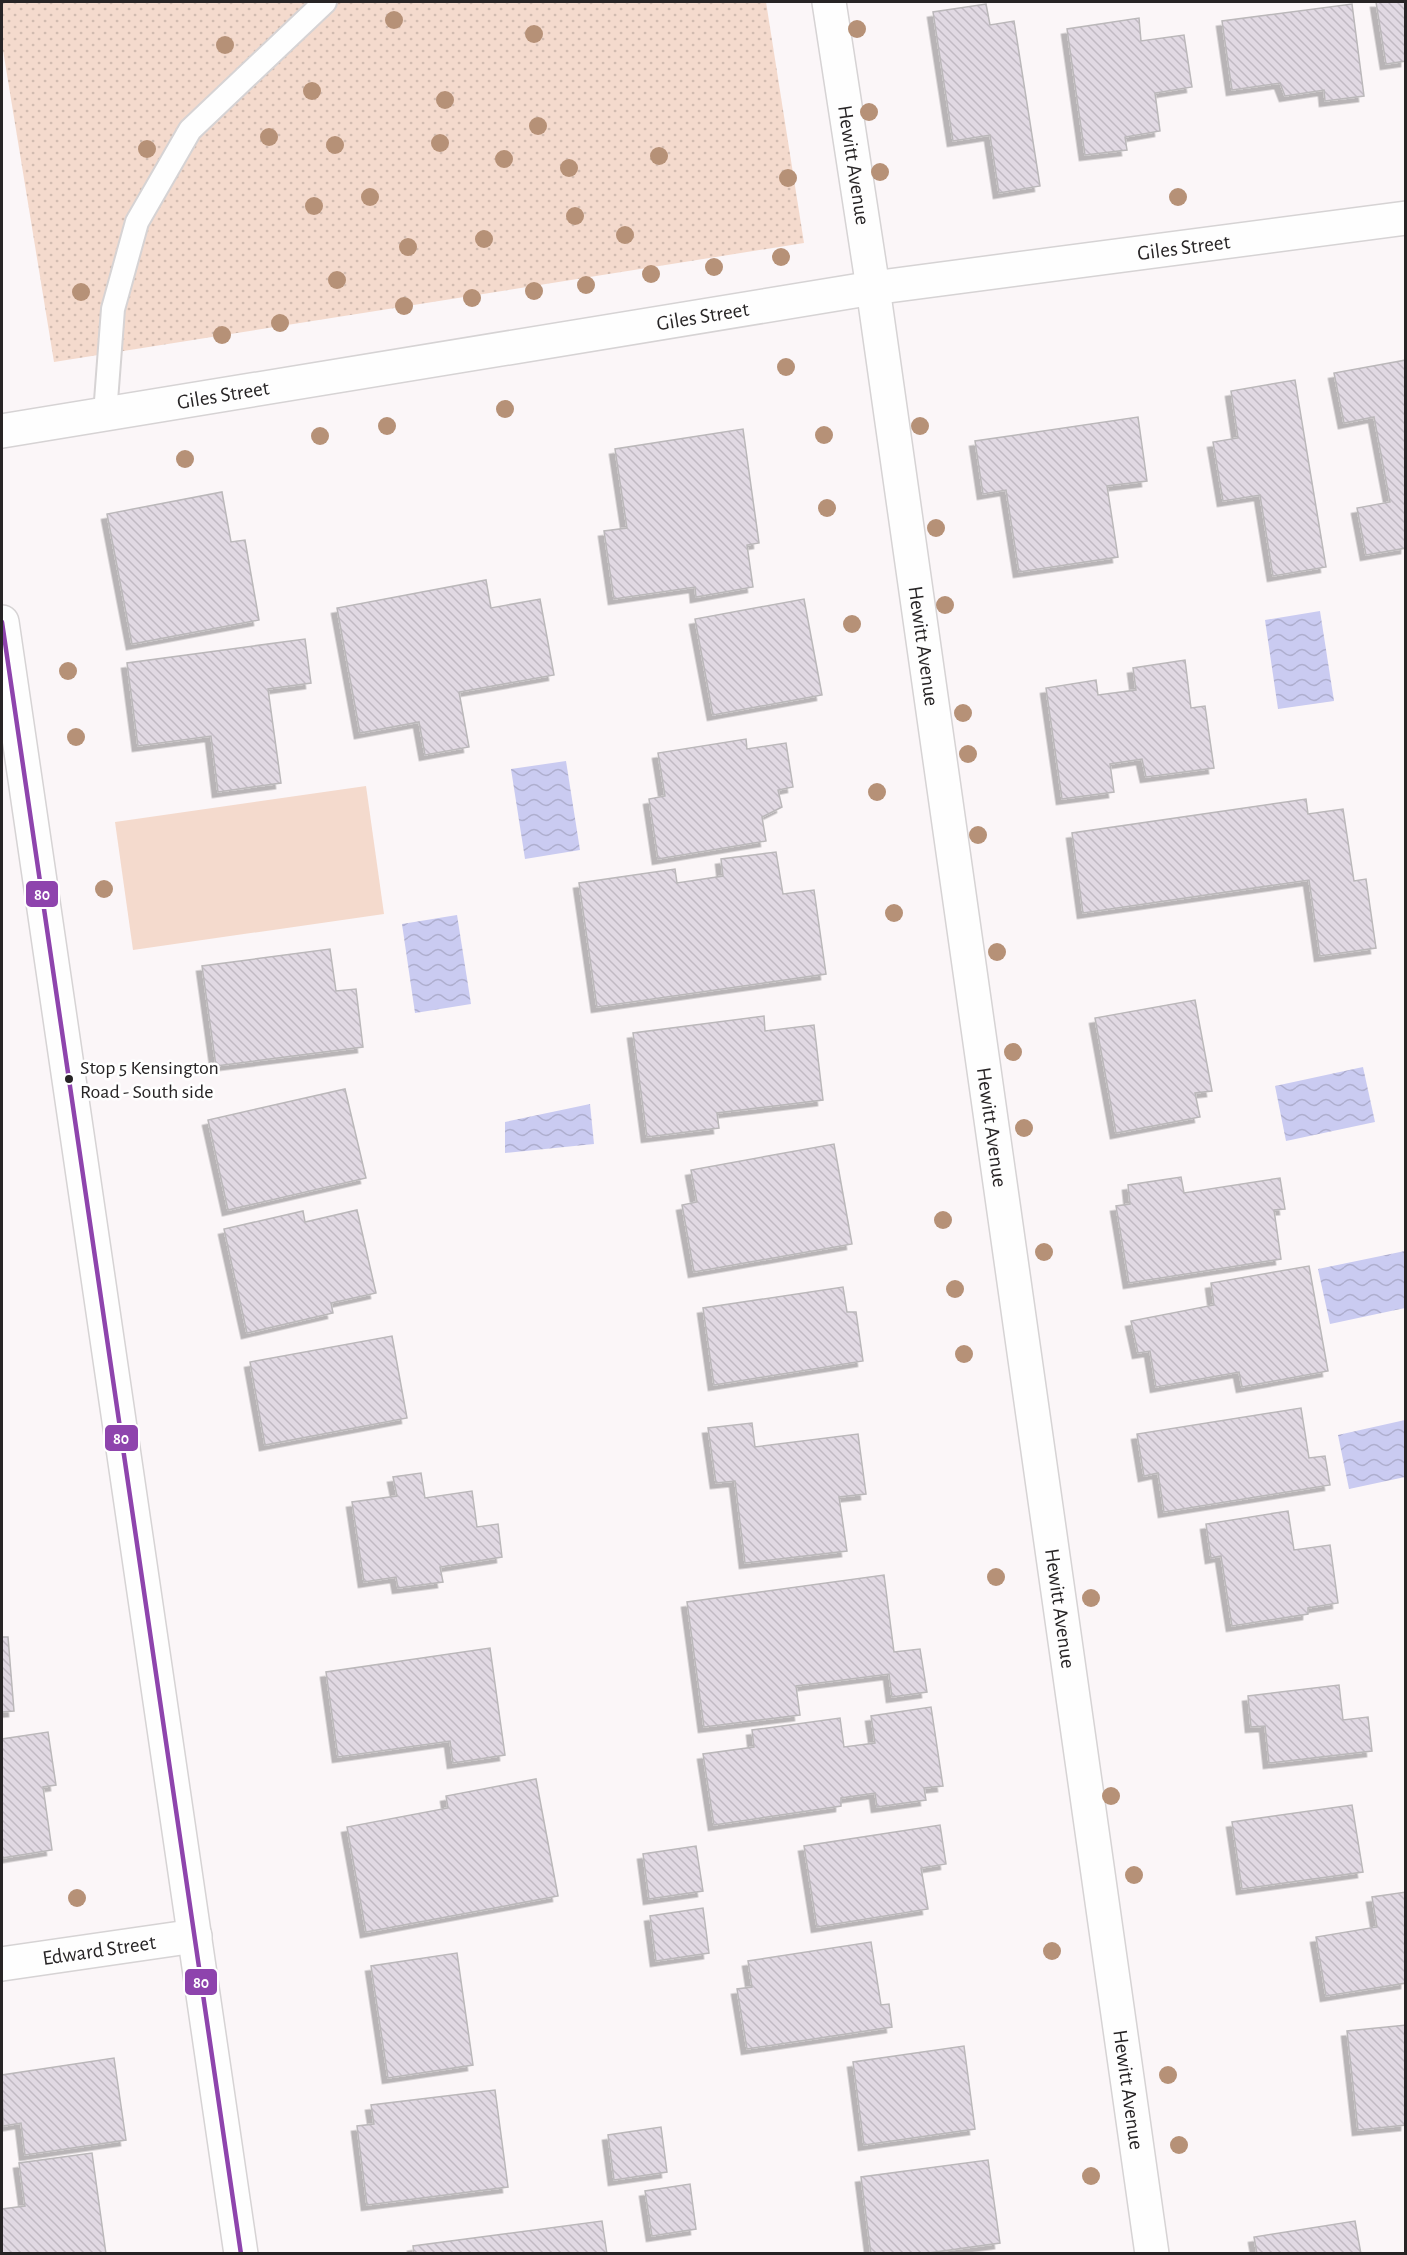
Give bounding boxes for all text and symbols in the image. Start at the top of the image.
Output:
street label: Hewitt Avenue [835,104,874,226]
street label: Giles Street [1136,231,1232,264]
street label: Giles Street [655,298,751,334]
street label: Giles Street [175,377,271,413]
street label: Hewitt Avenue [905,585,943,707]
line badge: 80 [25,880,59,908]
text: 80 [34,887,50,903]
place label: Stop 5 Kensington Road - South side [80,1058,219,1102]
street label: Hewitt Avenue [973,1066,1011,1189]
marker: Stop 5 Kensington Road - South side [63,1073,75,1085]
line badge: 80 [104,1424,139,1452]
text: 80 [113,1431,129,1447]
street label: Hewitt Avenue [1041,1547,1079,1670]
street label: Edward Street [41,1931,157,1969]
line badge: 80 [184,1968,218,1996]
text: 80 [193,1975,209,1991]
street label: Hewitt Avenue [1110,2028,1148,2151]

